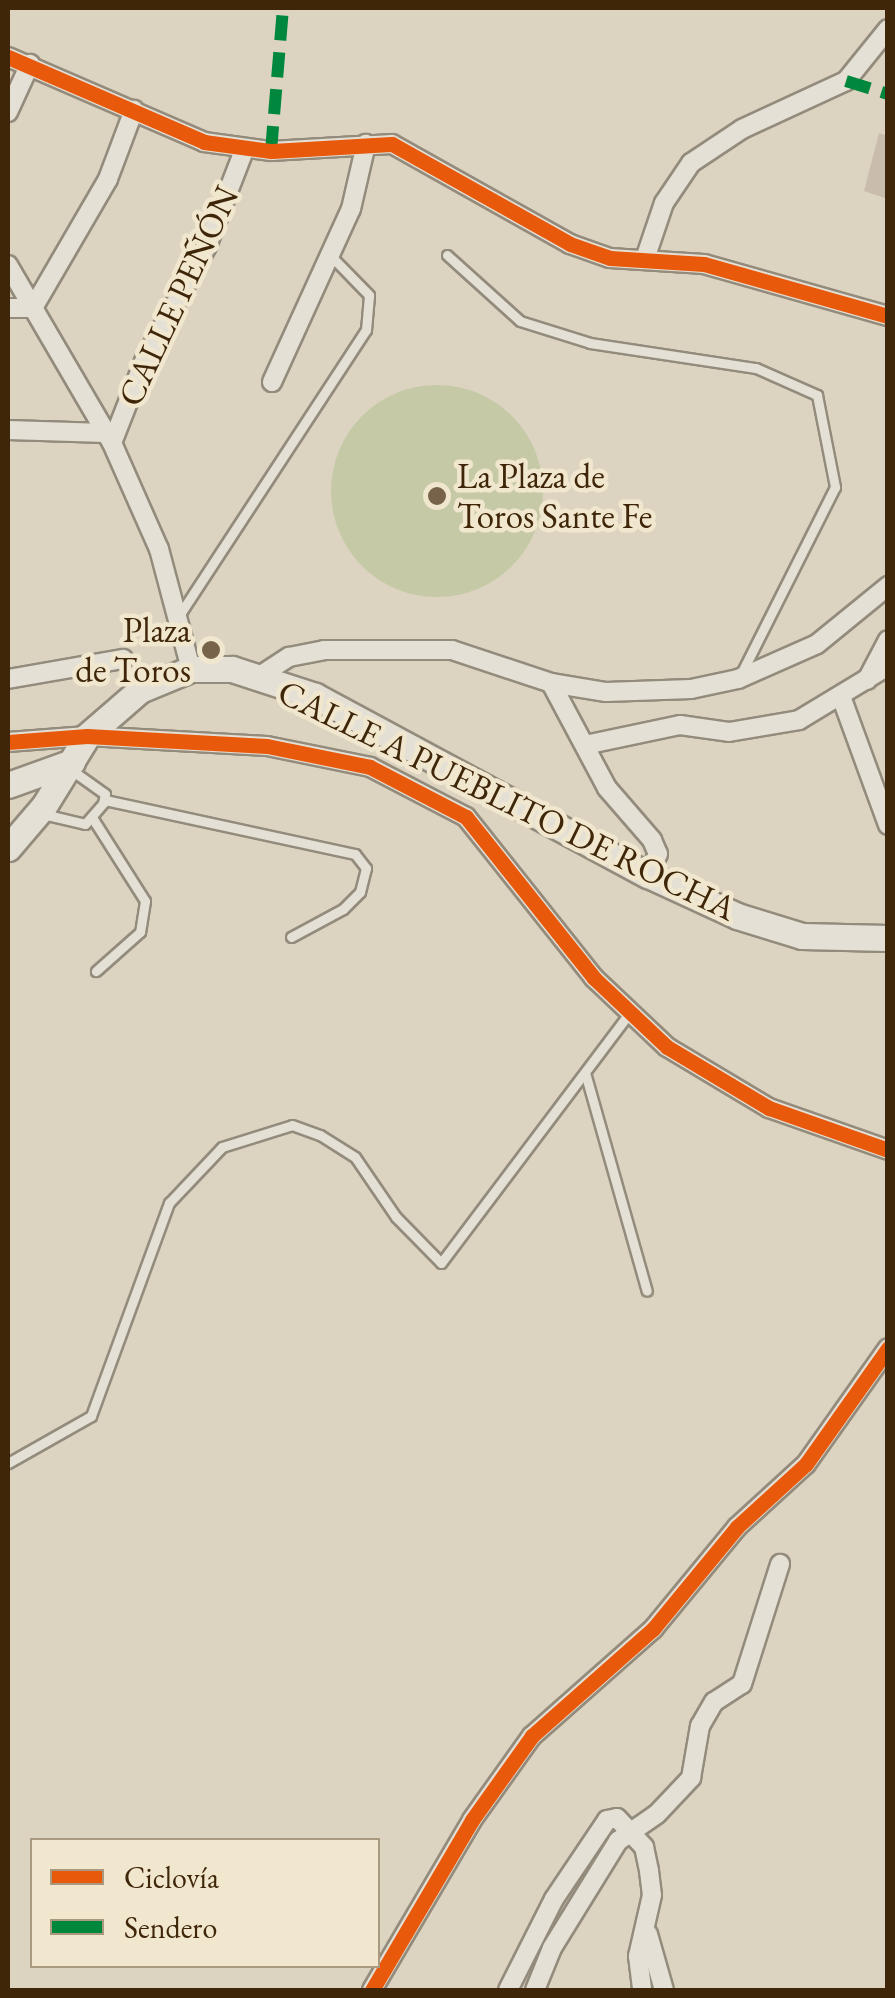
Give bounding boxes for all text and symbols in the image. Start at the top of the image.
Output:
street label: CALLE PEÑÓN [109,179,247,413]
place label: La Plaza de Toros Sante Fe [457,455,652,537]
marker: La Plaza de Toros Sante Fe [426,485,448,507]
place label: Plaza de Toros [75,609,191,691]
marker: Plaza de Toros [200,639,222,661]
street label: CALLE A PUEBLITO DE ROCHA [271,671,743,929]
legend [30,1838,380,1968]
text: Ciclovía [124,1858,219,1897]
text: Sendero [124,1908,217,1947]

